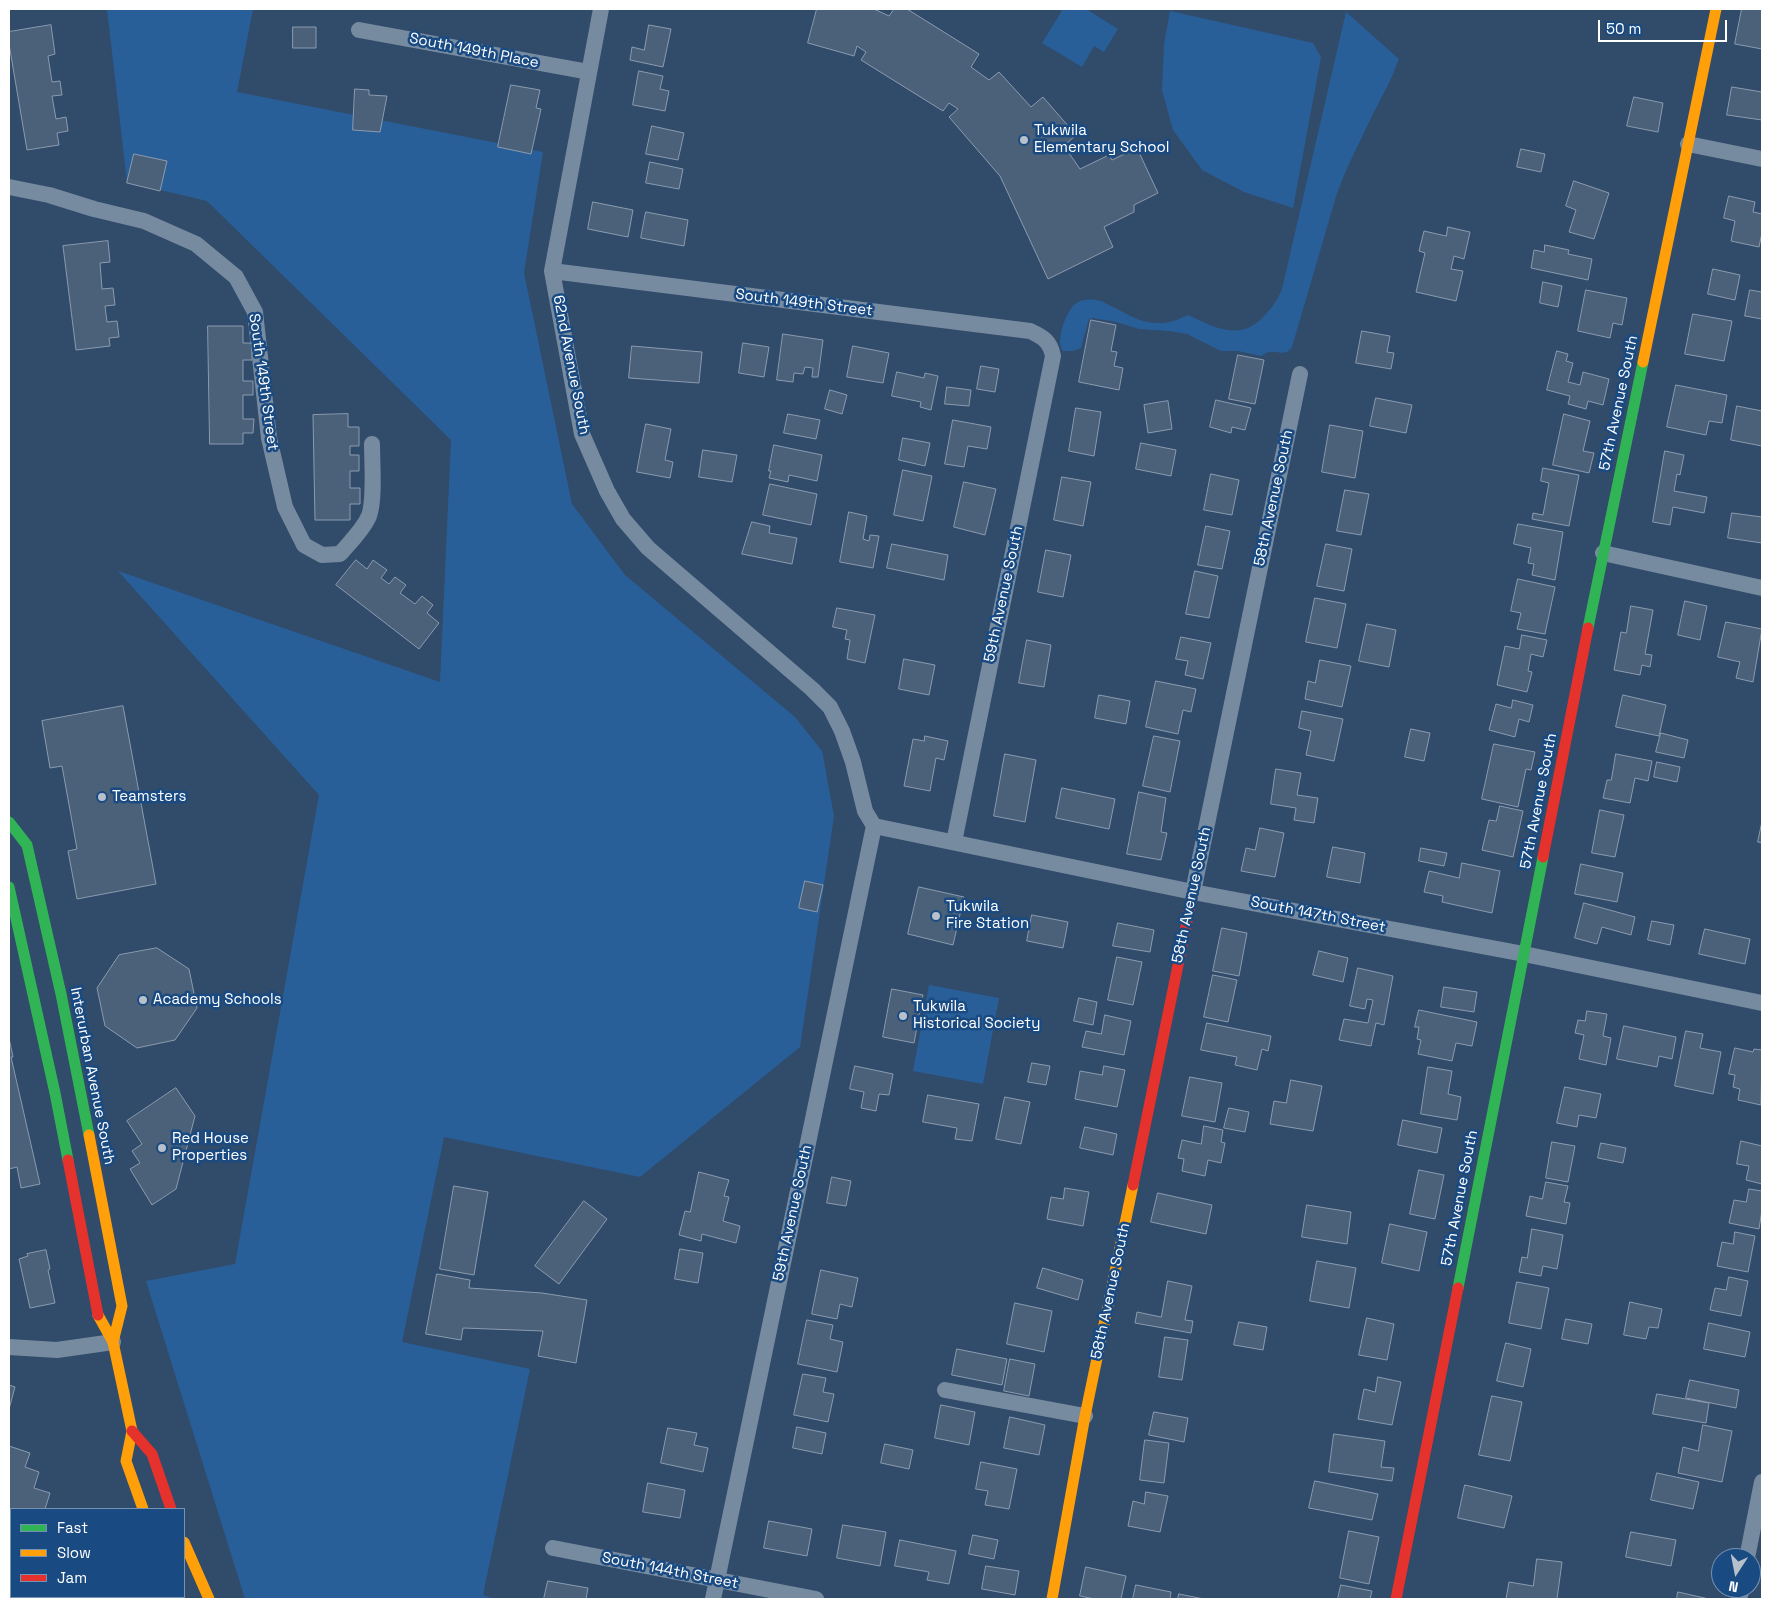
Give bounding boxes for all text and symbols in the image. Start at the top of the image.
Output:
scale bar [1601,10,1730,42]
text: 50 m [1606,19,1641,38]
street label: South 149th Place [408,30,540,72]
place label: Tukwila Elementary School [1034,122,1170,157]
marker: Tukwila Elementary School [1018,134,1030,146]
street label: South 149th Street [734,286,874,320]
street label: 62nd Avenue South [549,294,593,436]
street label: South 149th Street [244,312,282,452]
street label: 57th Avenue South [1596,334,1642,472]
street label: 58th Avenue South [1251,428,1297,568]
street label: 59th Avenue South [981,524,1027,664]
street label: 57th Avenue South [1517,732,1561,870]
place label: Teamsters [112,788,186,806]
marker: Teamsters [96,791,108,803]
street label: 58th Avenue South [1169,825,1215,965]
street label: South 147th Street [1249,893,1387,937]
place label: Tukwila Fire Station [946,898,1029,933]
marker: Tukwila Fire Station [930,910,942,922]
street label: Interurban Avenue South [66,986,118,1166]
place label: Academy Schools [153,991,282,1009]
marker: Academy Schools [137,994,149,1006]
place label: Tukwila Historical Society [913,998,1040,1033]
marker: Tukwila Historical Society [897,1010,909,1022]
street label: 57th Avenue South [1438,1129,1482,1267]
place label: Red House Properties [172,1130,249,1165]
marker: Red House Properties [156,1142,168,1154]
street label: 59th Avenue South [770,1143,816,1283]
street label: 58th Avenue South [1088,1221,1134,1361]
legend [10,1508,185,1598]
text: Fast [57,1518,88,1537]
text: Slow [57,1543,91,1562]
north arrow [1711,1548,1761,1598]
street label: South 144th Street [600,1549,740,1593]
text: Jam [57,1568,87,1587]
text: N [1727,1577,1740,1596]

